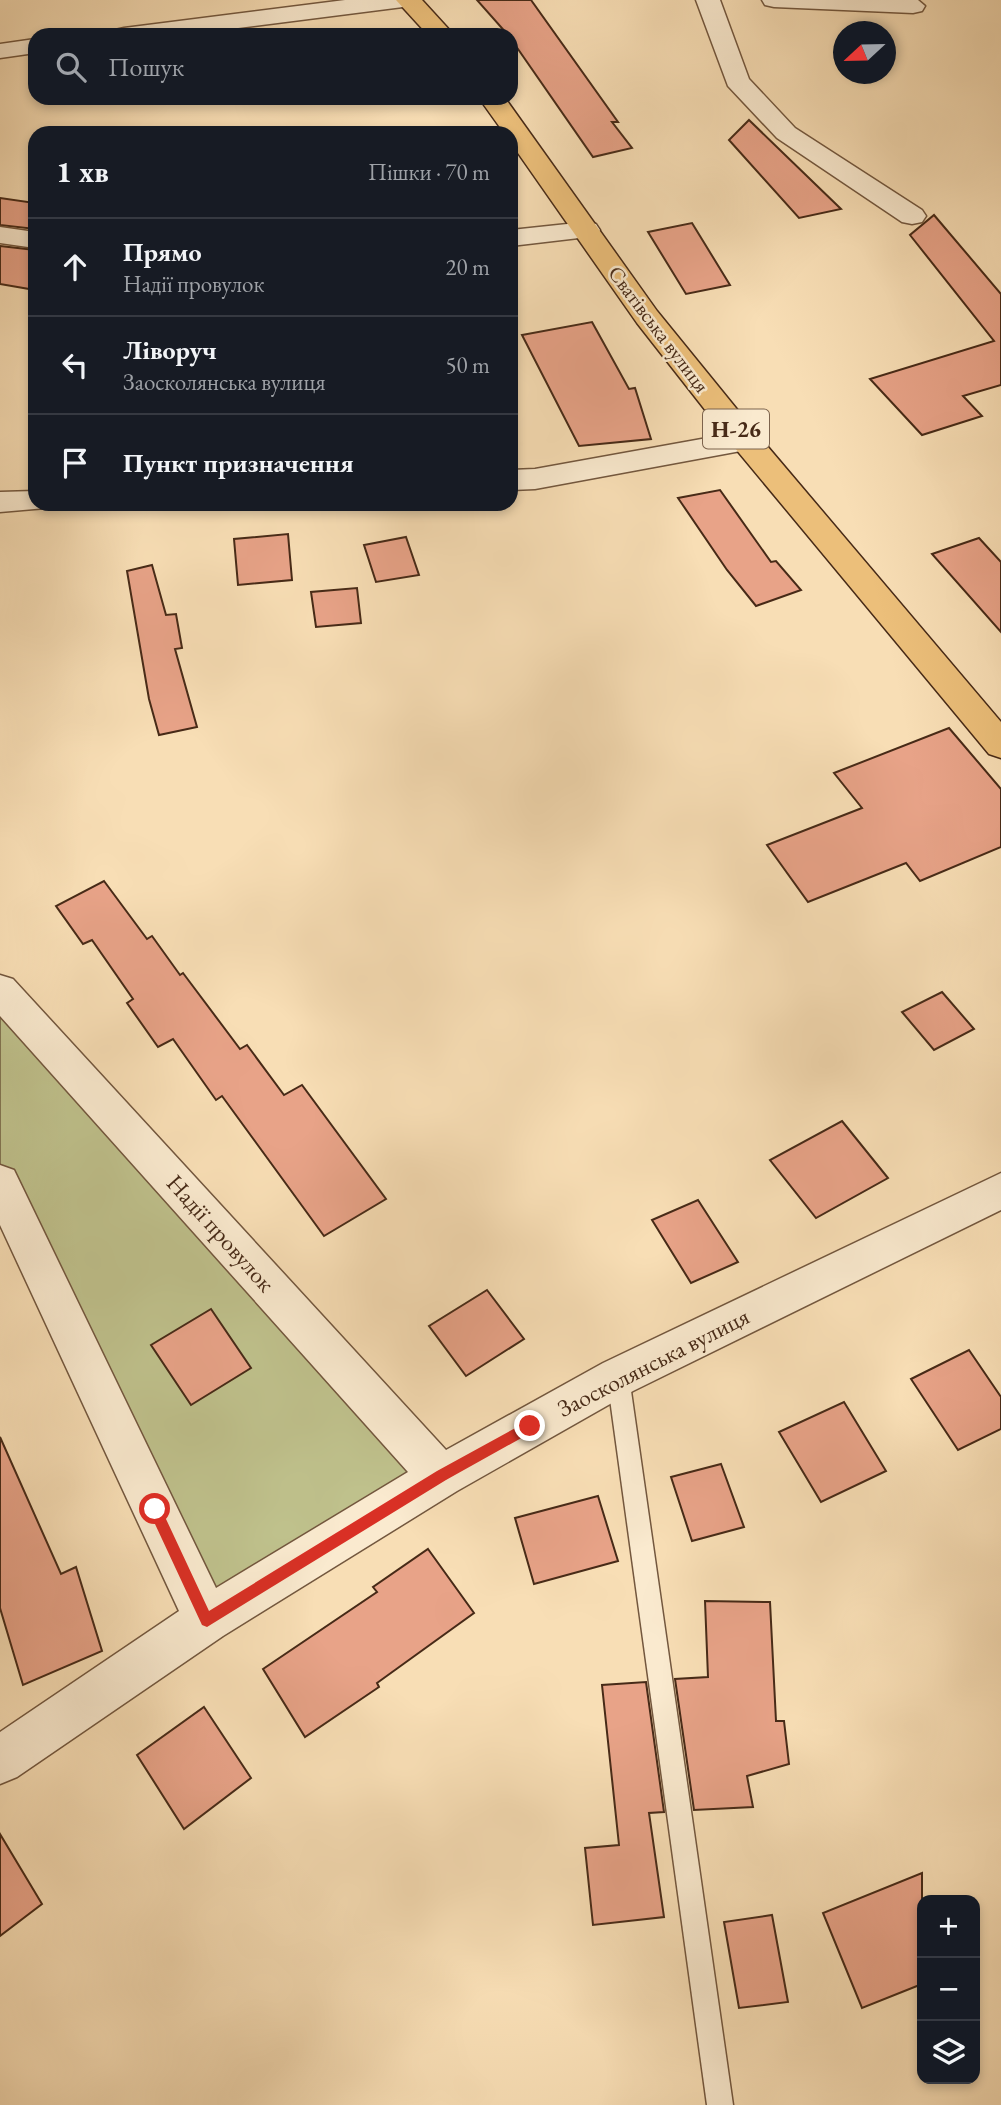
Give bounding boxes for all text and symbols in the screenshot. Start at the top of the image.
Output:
north arrow [833,21,896,84]
search box [28,28,518,105]
icon: search [52,48,90,86]
text: Пошук [108,50,184,84]
text: 1 хв [56,152,109,191]
text: Пішки · 70 m [368,157,490,187]
text: Прямо [123,235,202,269]
icon: ahead [56,248,94,286]
text: 20 m [445,252,490,282]
street label: Сватівська вулиця [602,260,716,398]
text: Надії провулок [123,269,264,299]
text: Ліворуч [123,333,217,367]
icon: left [56,346,94,384]
text: 50 m [445,350,490,380]
text: Заосколянська вулиця [123,367,326,397]
road number: Н-26 [703,410,769,448]
icon: arrive [56,444,94,482]
text: Пункт призначення [123,446,354,480]
street label: Надії провулок [160,1168,282,1299]
street label: Заосколянська вулиця [552,1300,754,1424]
route end [514,1410,545,1441]
route start [139,1493,170,1524]
map controls [917,1895,980,2084]
button: + [917,1895,980,1958]
button: − [917,1958,980,2021]
button: layers [917,2021,980,2084]

